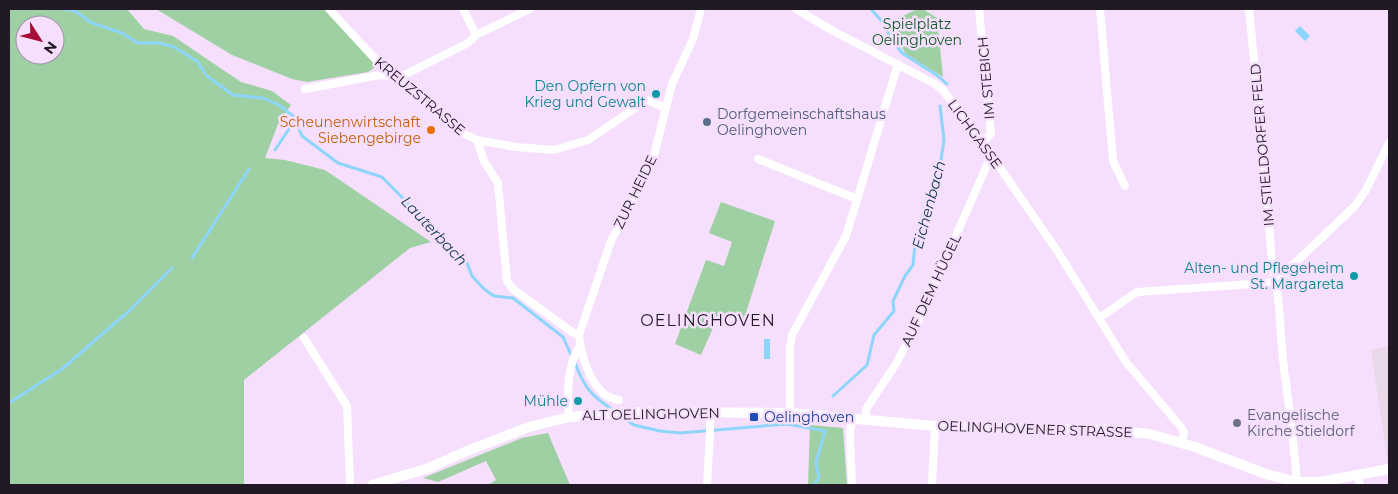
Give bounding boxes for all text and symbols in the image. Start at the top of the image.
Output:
north arrow [15,15,65,65]
park label: Spielplatz Oelinghoven [872,15,962,49]
street label: IM STEBICH [973,36,999,120]
text: N [40,38,61,58]
street label: KREUZSTRASSE [371,53,469,139]
street label: IM STIELDORFER FELD [1246,63,1278,227]
place label: Den Opfern von Krieg und Gewalt [524,77,646,111]
marker: Den Opfern von Krieg und Gewalt [650,88,662,100]
street label: LICHGASSE [944,96,1006,172]
place label: Dorfgemeinschaftshaus Oelinghoven [717,105,886,139]
place label: Scheunenwirtschaft Siebengebirge [280,113,421,147]
marker: Dorfgemeinschaftshaus Oelinghoven [701,116,713,128]
marker: Scheunenwirtschaft Siebengebirge [425,124,437,136]
street label: ZUR HEIDE [609,152,661,232]
water label: Eichenbach [908,159,949,251]
water label: Lauterbach [397,192,472,270]
street label: AUF DEM HÜGEL [897,230,965,349]
place label: Alten- und Pflegeheim St. Margareta [1184,259,1344,293]
marker: Alten- und Pflegeheim St. Margareta [1348,270,1360,282]
district label: OELINGHOVEN [640,311,776,330]
place label: Mühle [524,392,568,410]
marker: Mühle [572,395,584,407]
street label: ALT OELINGHOVEN [582,404,720,424]
place label: Evangelische Kirche Stieldorf [1247,406,1356,440]
place label: Oelinghoven [764,408,854,426]
marker: Oelinghoven [748,411,760,423]
street label: OELINGHOVENER STRASSE [937,417,1133,441]
marker: Evangelische Kirche Stieldorf [1231,417,1243,429]

